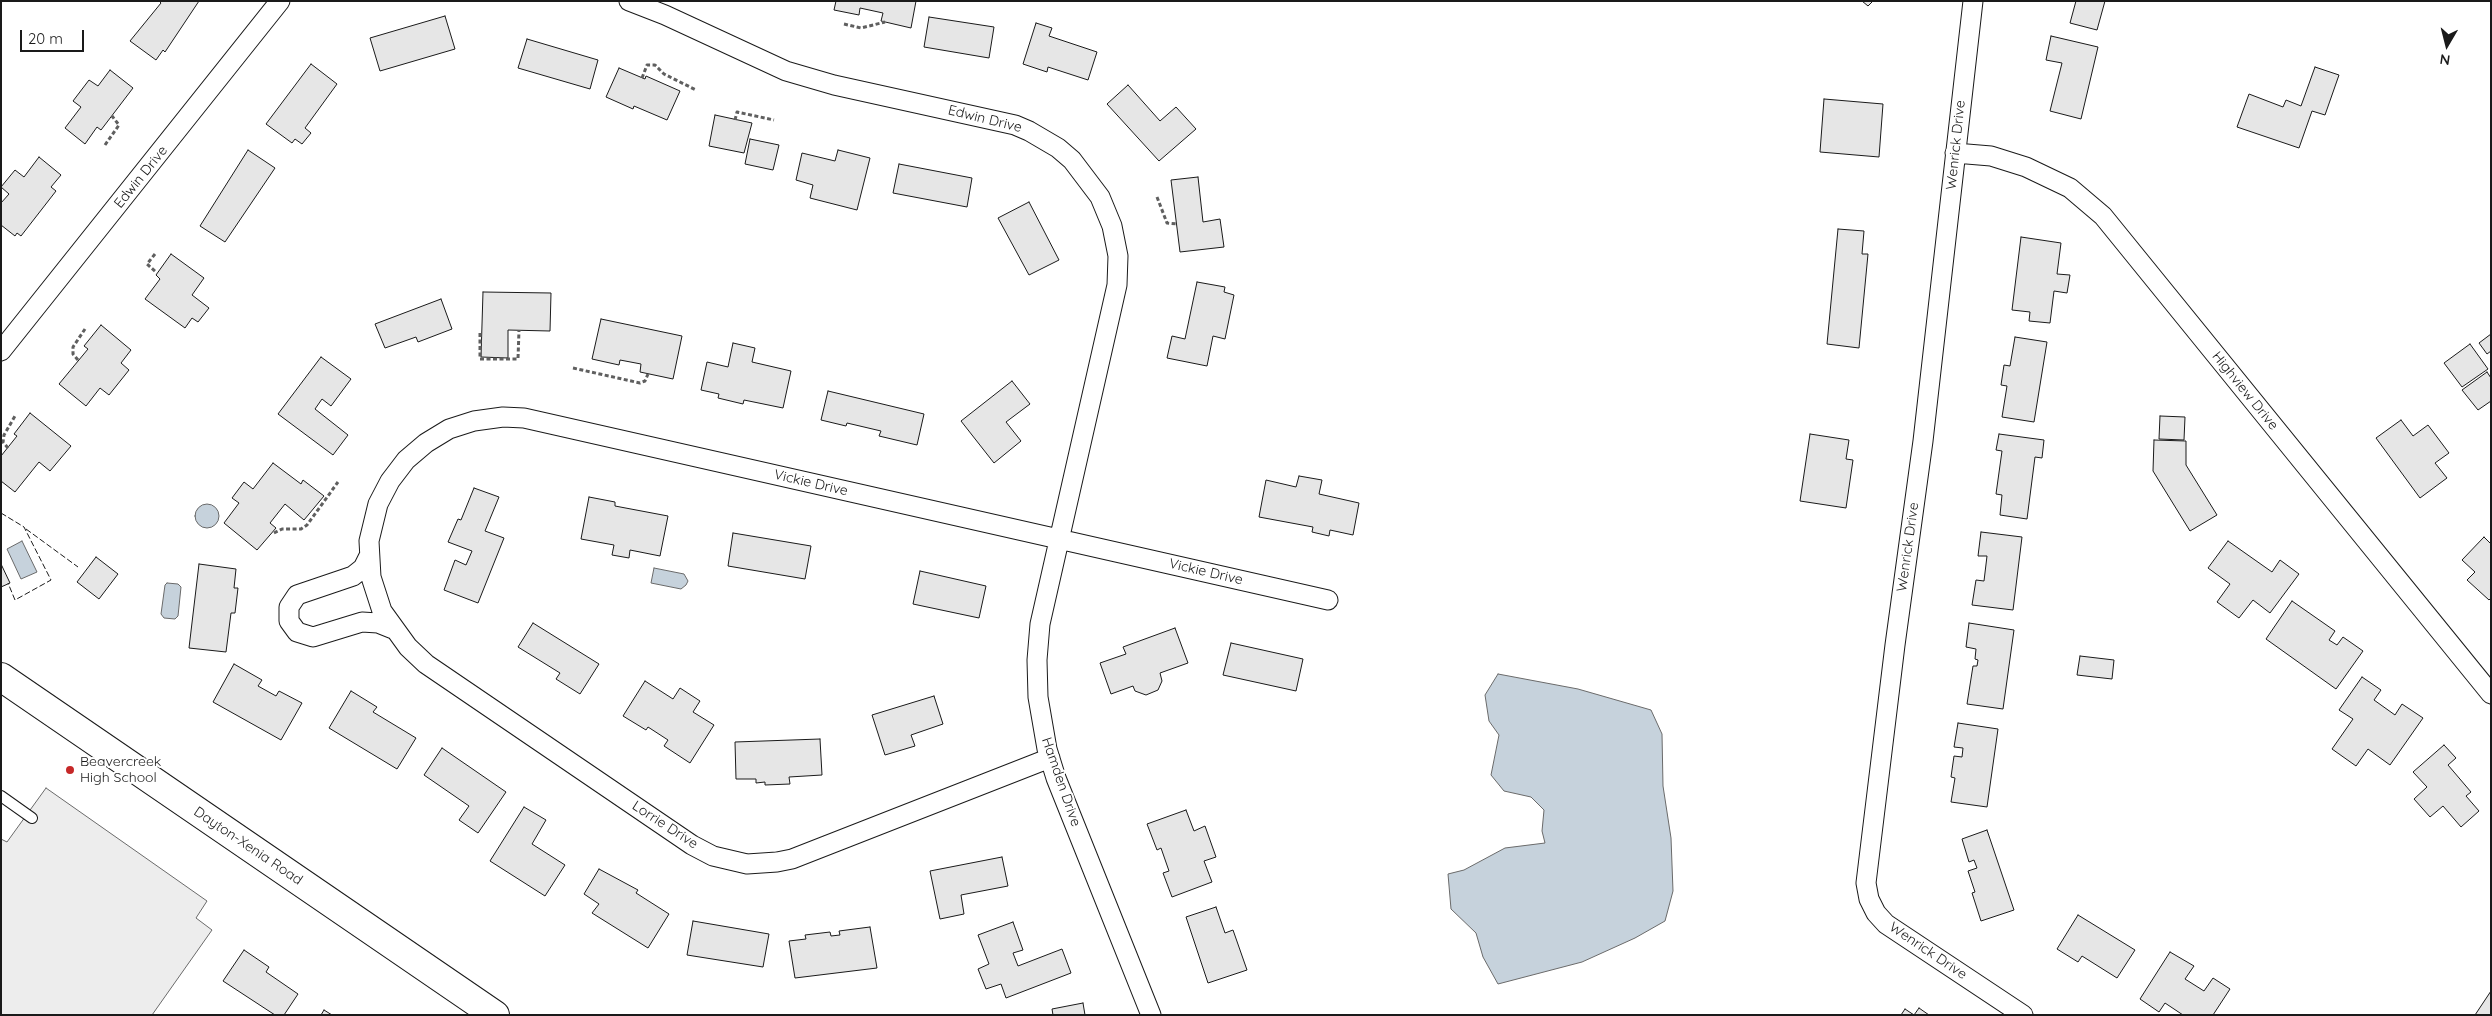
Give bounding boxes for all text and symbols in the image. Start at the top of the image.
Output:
scale bar [22,20,86,52]
north arrow [2422,20,2472,70]
text: 20 m [28,29,63,48]
text: N [2439,50,2451,69]
street label: Wenrick Drive [1943,99,1969,191]
street label: Edwin Drive [946,102,1024,136]
street label: Edwin Drive [111,142,171,212]
street label: Highview Drive [2208,348,2282,434]
street label: Vickie Drive [772,466,850,500]
street label: Wenrick Drive [1893,501,1923,593]
street label: Vickie Drive [1167,555,1245,589]
street label: Hamden Drive [1038,735,1084,829]
place label: Beavercreek High School [80,754,161,786]
marker: Beavercreek High School [64,764,76,776]
street label: Lorrie Drive [629,798,701,852]
street label: Dayton-Xenia Road [190,803,306,889]
street label: Wenrick Drive [1886,919,1970,983]

